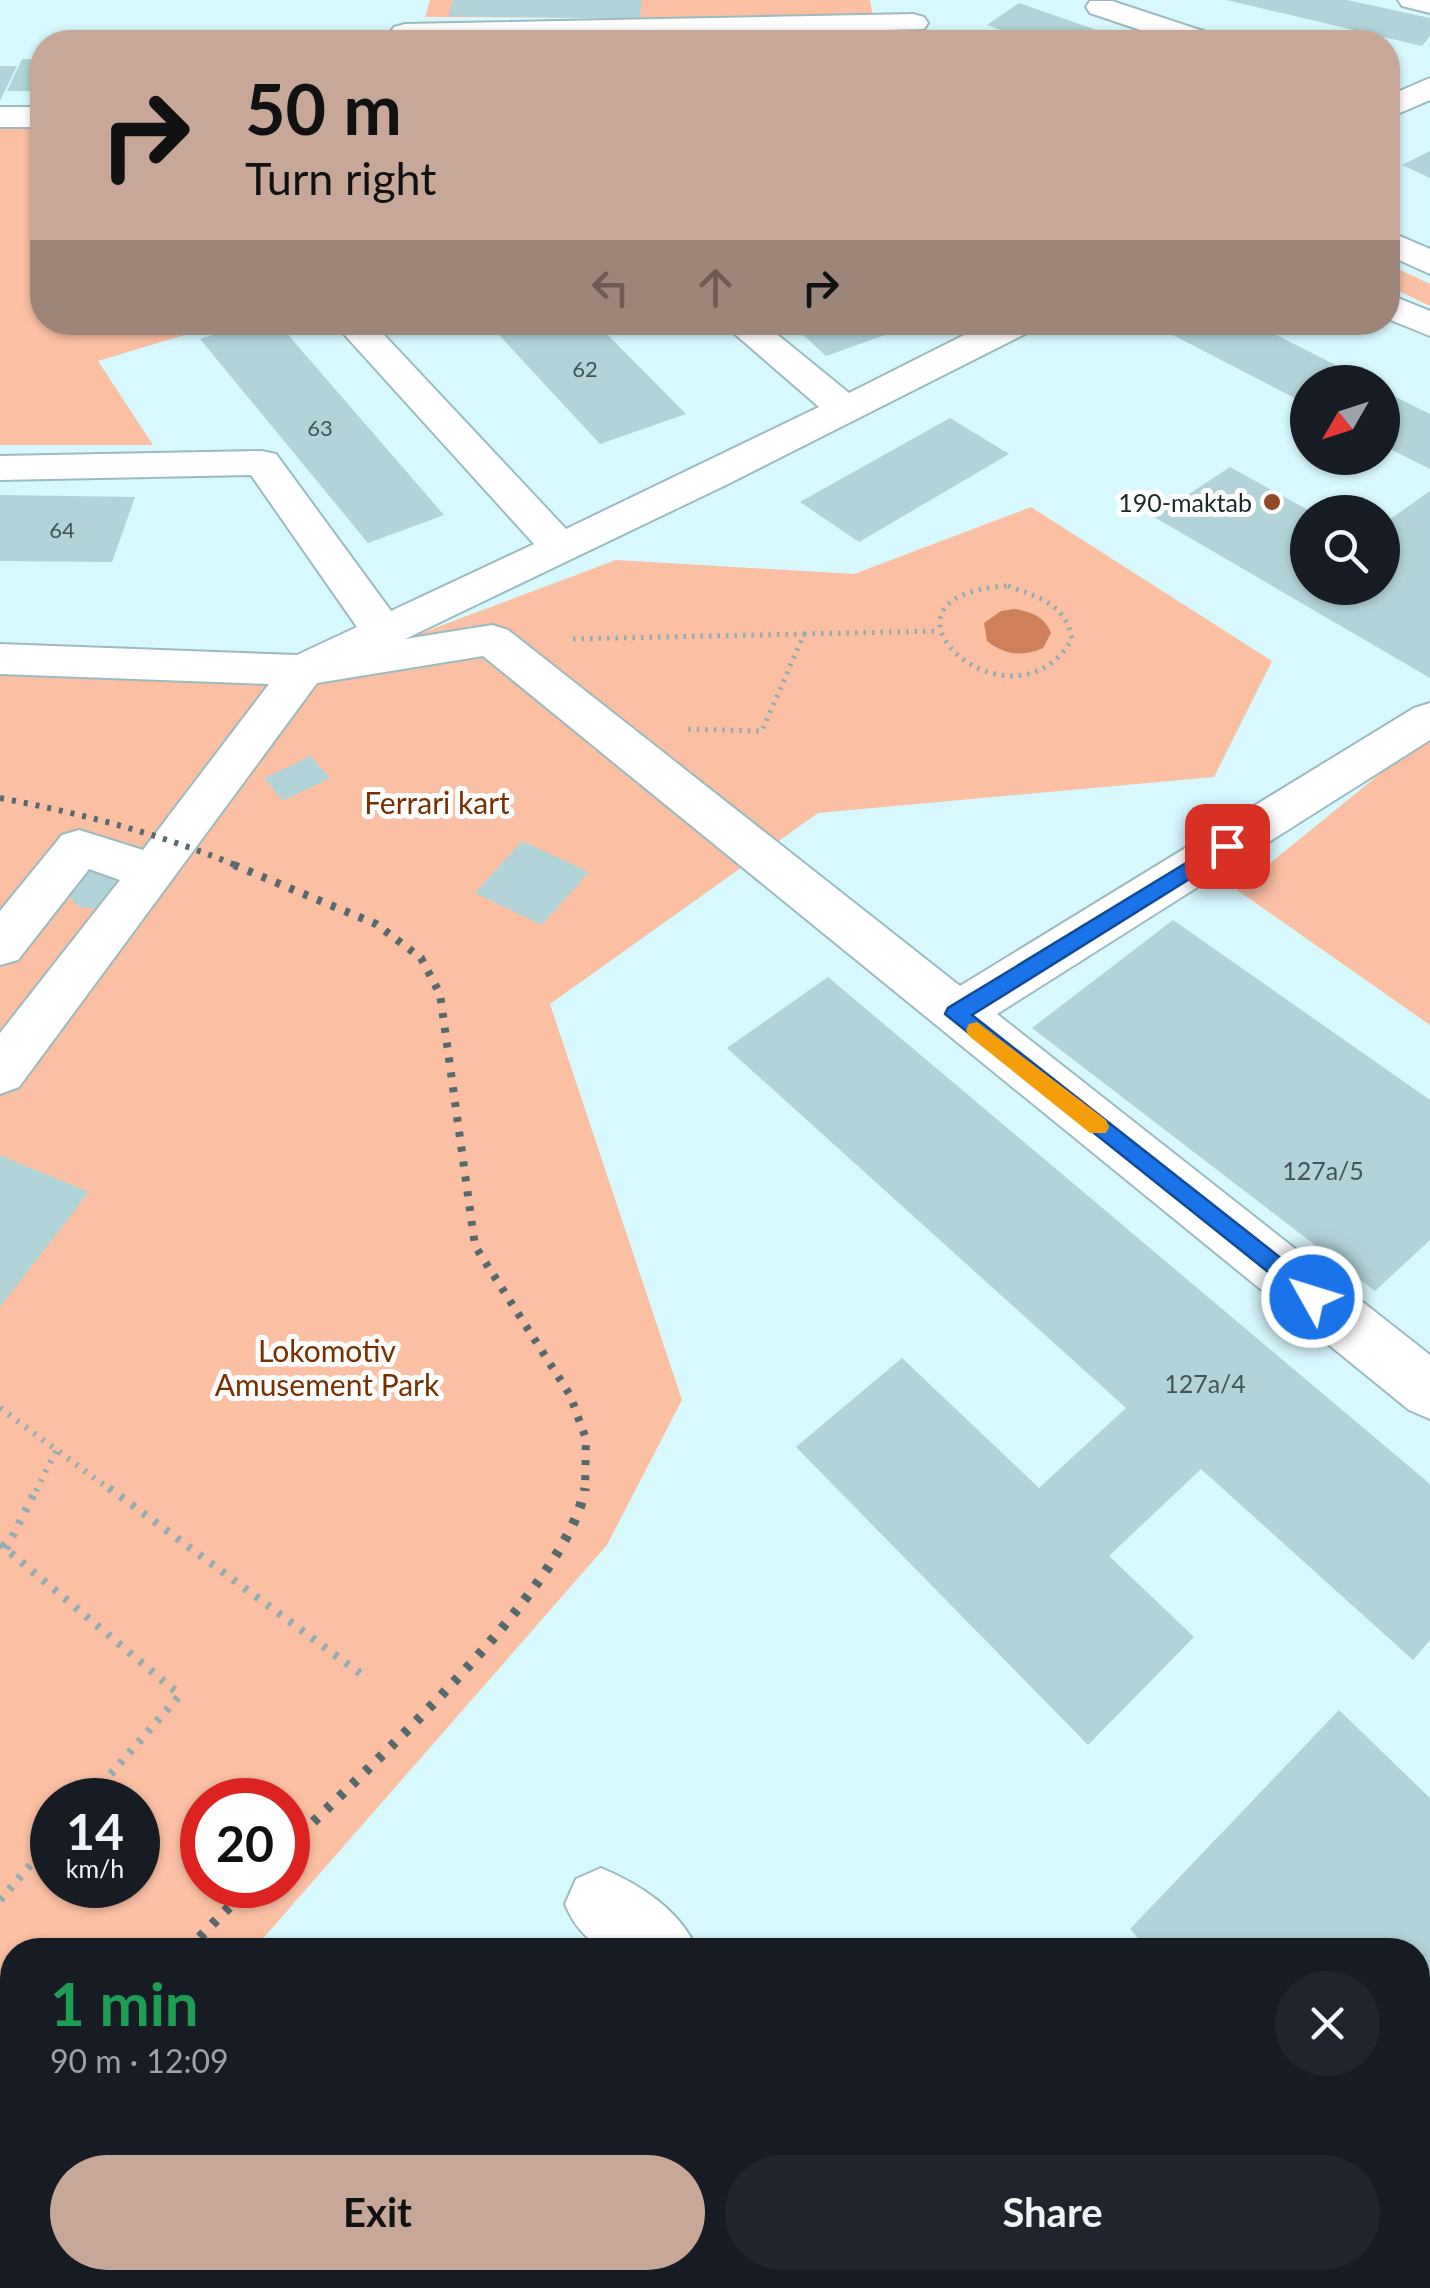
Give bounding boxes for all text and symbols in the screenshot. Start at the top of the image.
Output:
text: 50 m [245,66,402,150]
icon: right [80,70,210,200]
text: Turn right [245,151,436,205]
icon: left [583,260,638,315]
icon: ahead [688,260,743,315]
icon: right [793,260,848,315]
house number: 62 [572,355,598,382]
north arrow [1290,365,1400,475]
map controls [1290,365,1400,605]
house number: 63 [307,414,333,441]
place label: 190-maktab [1118,487,1252,517]
marker: 190-maktab [1261,491,1283,513]
button: search [1290,495,1400,605]
house number: 64 [49,516,75,543]
park label: Ferrari kart [364,784,510,820]
pin [1185,804,1270,889]
icon: arrive [1200,819,1255,874]
house number: 127a/5 [1282,1155,1364,1185]
position arrow [1260,1245,1364,1349]
park label: Lokomotiv Amusement Park [215,1332,440,1402]
house number: 127a/4 [1164,1368,1246,1398]
speed limit sign: 20 [180,1778,310,1908]
text: 14 [66,1801,124,1861]
text: km/h [66,1853,124,1883]
text: 1 min [50,1967,199,2039]
button: close [1275,1971,1380,2076]
text: 90 m · 12:09 [50,2041,229,2080]
button: Exit [50,2155,705,2270]
button: Share [725,2155,1380,2270]

